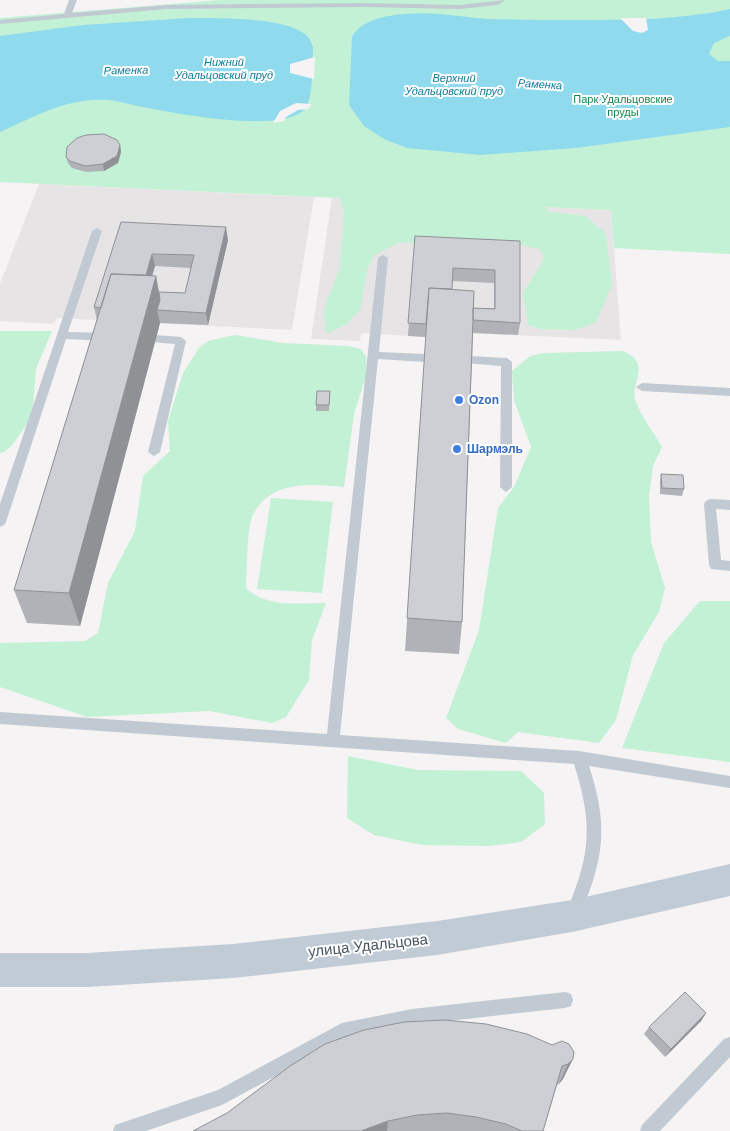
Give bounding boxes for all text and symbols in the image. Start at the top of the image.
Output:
water label: Нижний Удальцовский пруд [174,56,273,81]
water label: Раменка [104,64,148,76]
water label: Верхний Удальцовский пруд [404,72,503,97]
water label: Раменка [517,76,563,92]
park label: Парк Удальцовские пруды [573,93,673,118]
place label: Ozon [469,393,499,407]
marker: Ozon [453,394,465,406]
place label: Шармэль [467,442,523,456]
marker: Шармэль [451,443,463,455]
street label: улица Удальцова [307,930,429,960]

